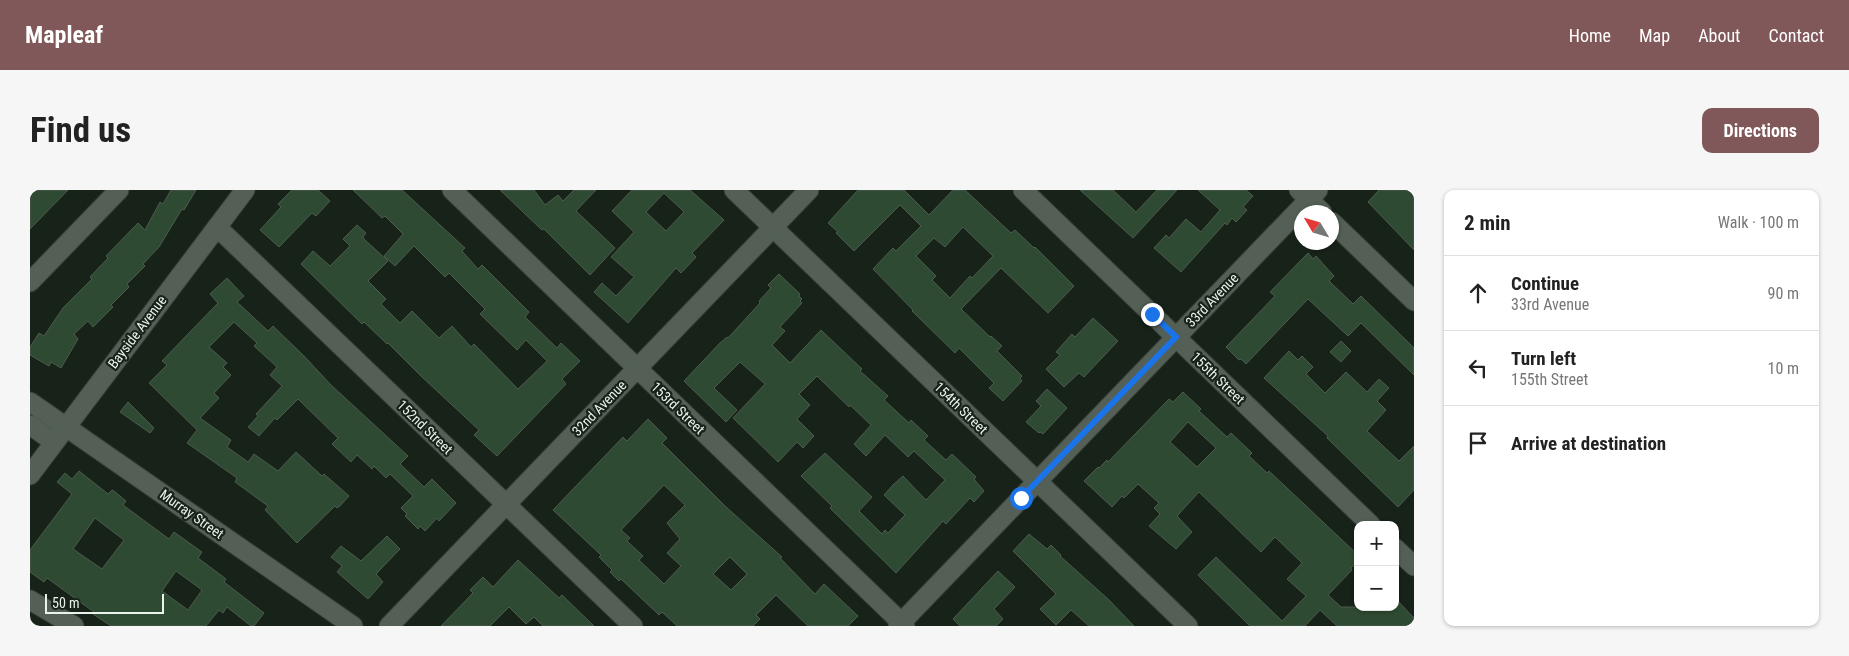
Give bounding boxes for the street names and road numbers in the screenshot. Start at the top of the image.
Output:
street label: 33rd Avenue [1182,270,1242,330]
street label: Bayside Avenue [105,292,170,371]
street label: 155th Street [1188,349,1248,407]
street label: 32nd Avenue [569,377,630,439]
street label: 153rd Street [648,379,708,437]
street label: 154th Street [931,379,991,437]
street label: 152nd Street [394,397,456,457]
street label: Murray Street [157,486,227,542]

